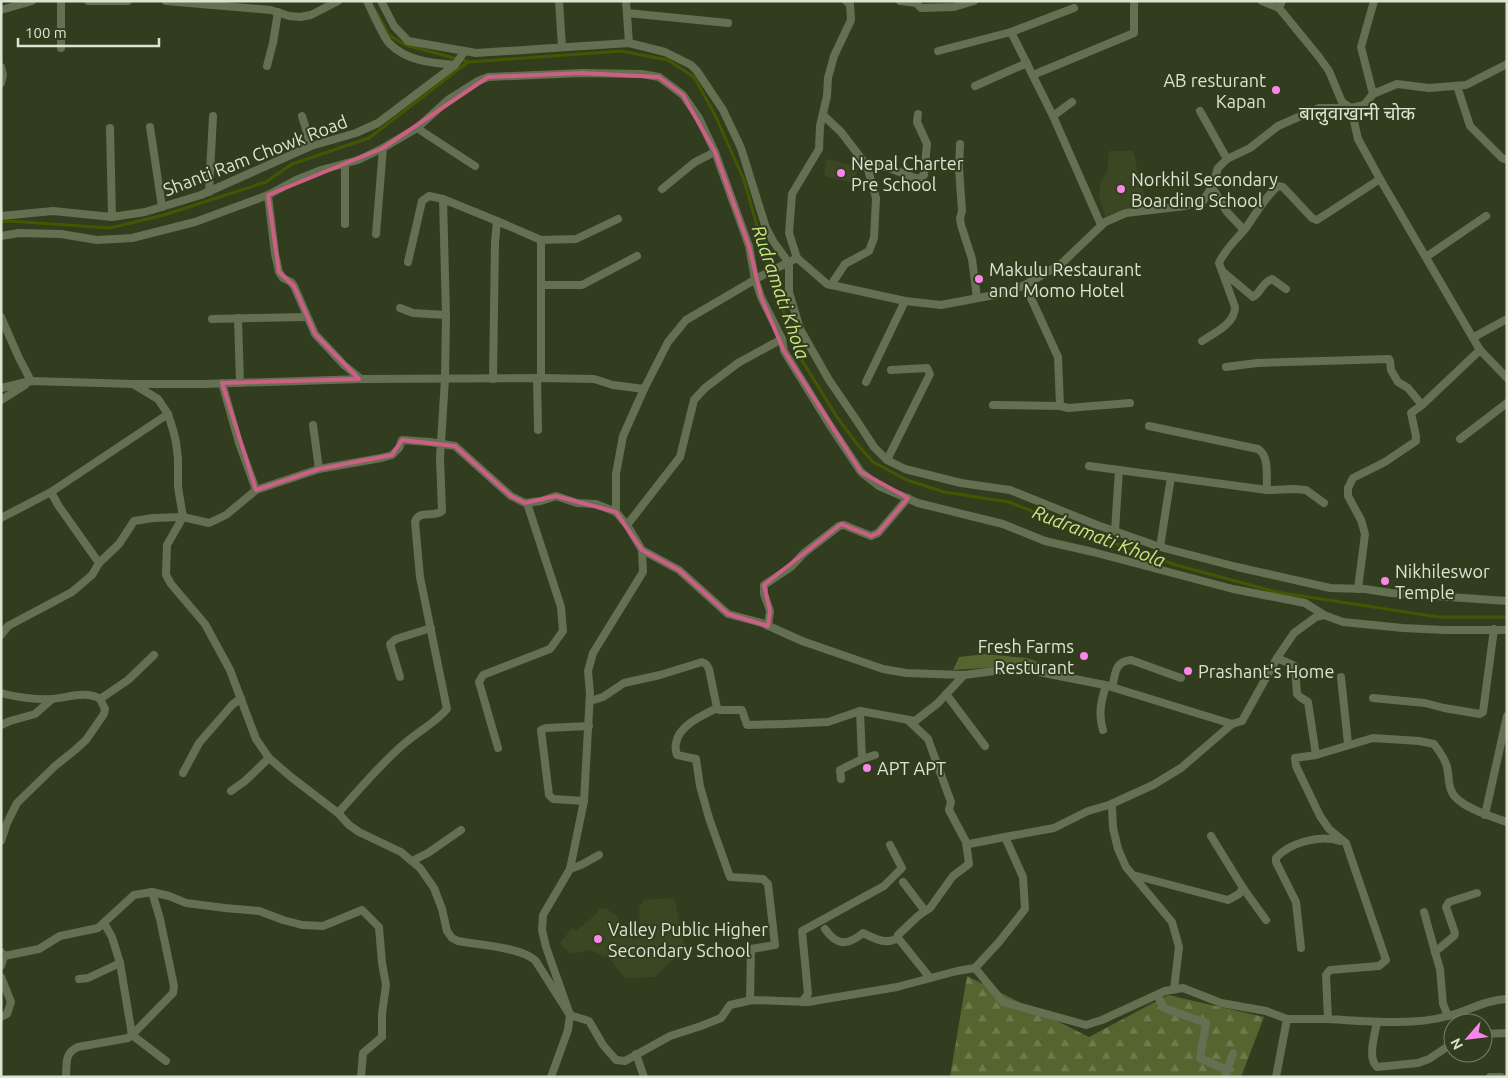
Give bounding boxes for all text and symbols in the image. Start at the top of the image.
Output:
scale bar [18,15,159,47]
text: 100 m [25,24,67,41]
place label: AB resturant Kapan [1163,70,1266,111]
marker: AB resturant Kapan [1270,84,1282,96]
district label: बालुवाखानी चोक [1299,102,1415,126]
street label: Shanti Ram Chowk Road [160,111,350,199]
place label: Nepal Charter Pre School [851,153,964,194]
marker: Nepal Charter Pre School [835,167,847,179]
place label: Norkhil Secondary Boarding School [1131,169,1278,210]
marker: Norkhil Secondary Boarding School [1115,183,1127,195]
water label: Rudramati Khola [748,222,814,362]
place label: Makulu Restaurant and Momo Hotel [989,259,1141,300]
marker: Makulu Restaurant and Momo Hotel [973,273,985,285]
water label: Rudramati Khola [1030,501,1168,571]
place label: Nikhileswor Temple [1395,561,1490,602]
marker: Nikhileswor Temple [1379,575,1391,587]
place label: Fresh Farms Resturant [978,636,1074,677]
marker: Fresh Farms Resturant [1078,650,1090,662]
place label: Prashant's Home [1198,661,1334,681]
marker: Prashant's Home [1182,665,1194,677]
place label: APT APT [877,758,946,778]
marker: APT APT [861,762,873,774]
place label: Valley Public Higher Secondary School [608,919,768,960]
marker: Valley Public Higher Secondary School [592,933,604,945]
north arrow [1443,1013,1493,1063]
text: N [1447,1036,1466,1052]

